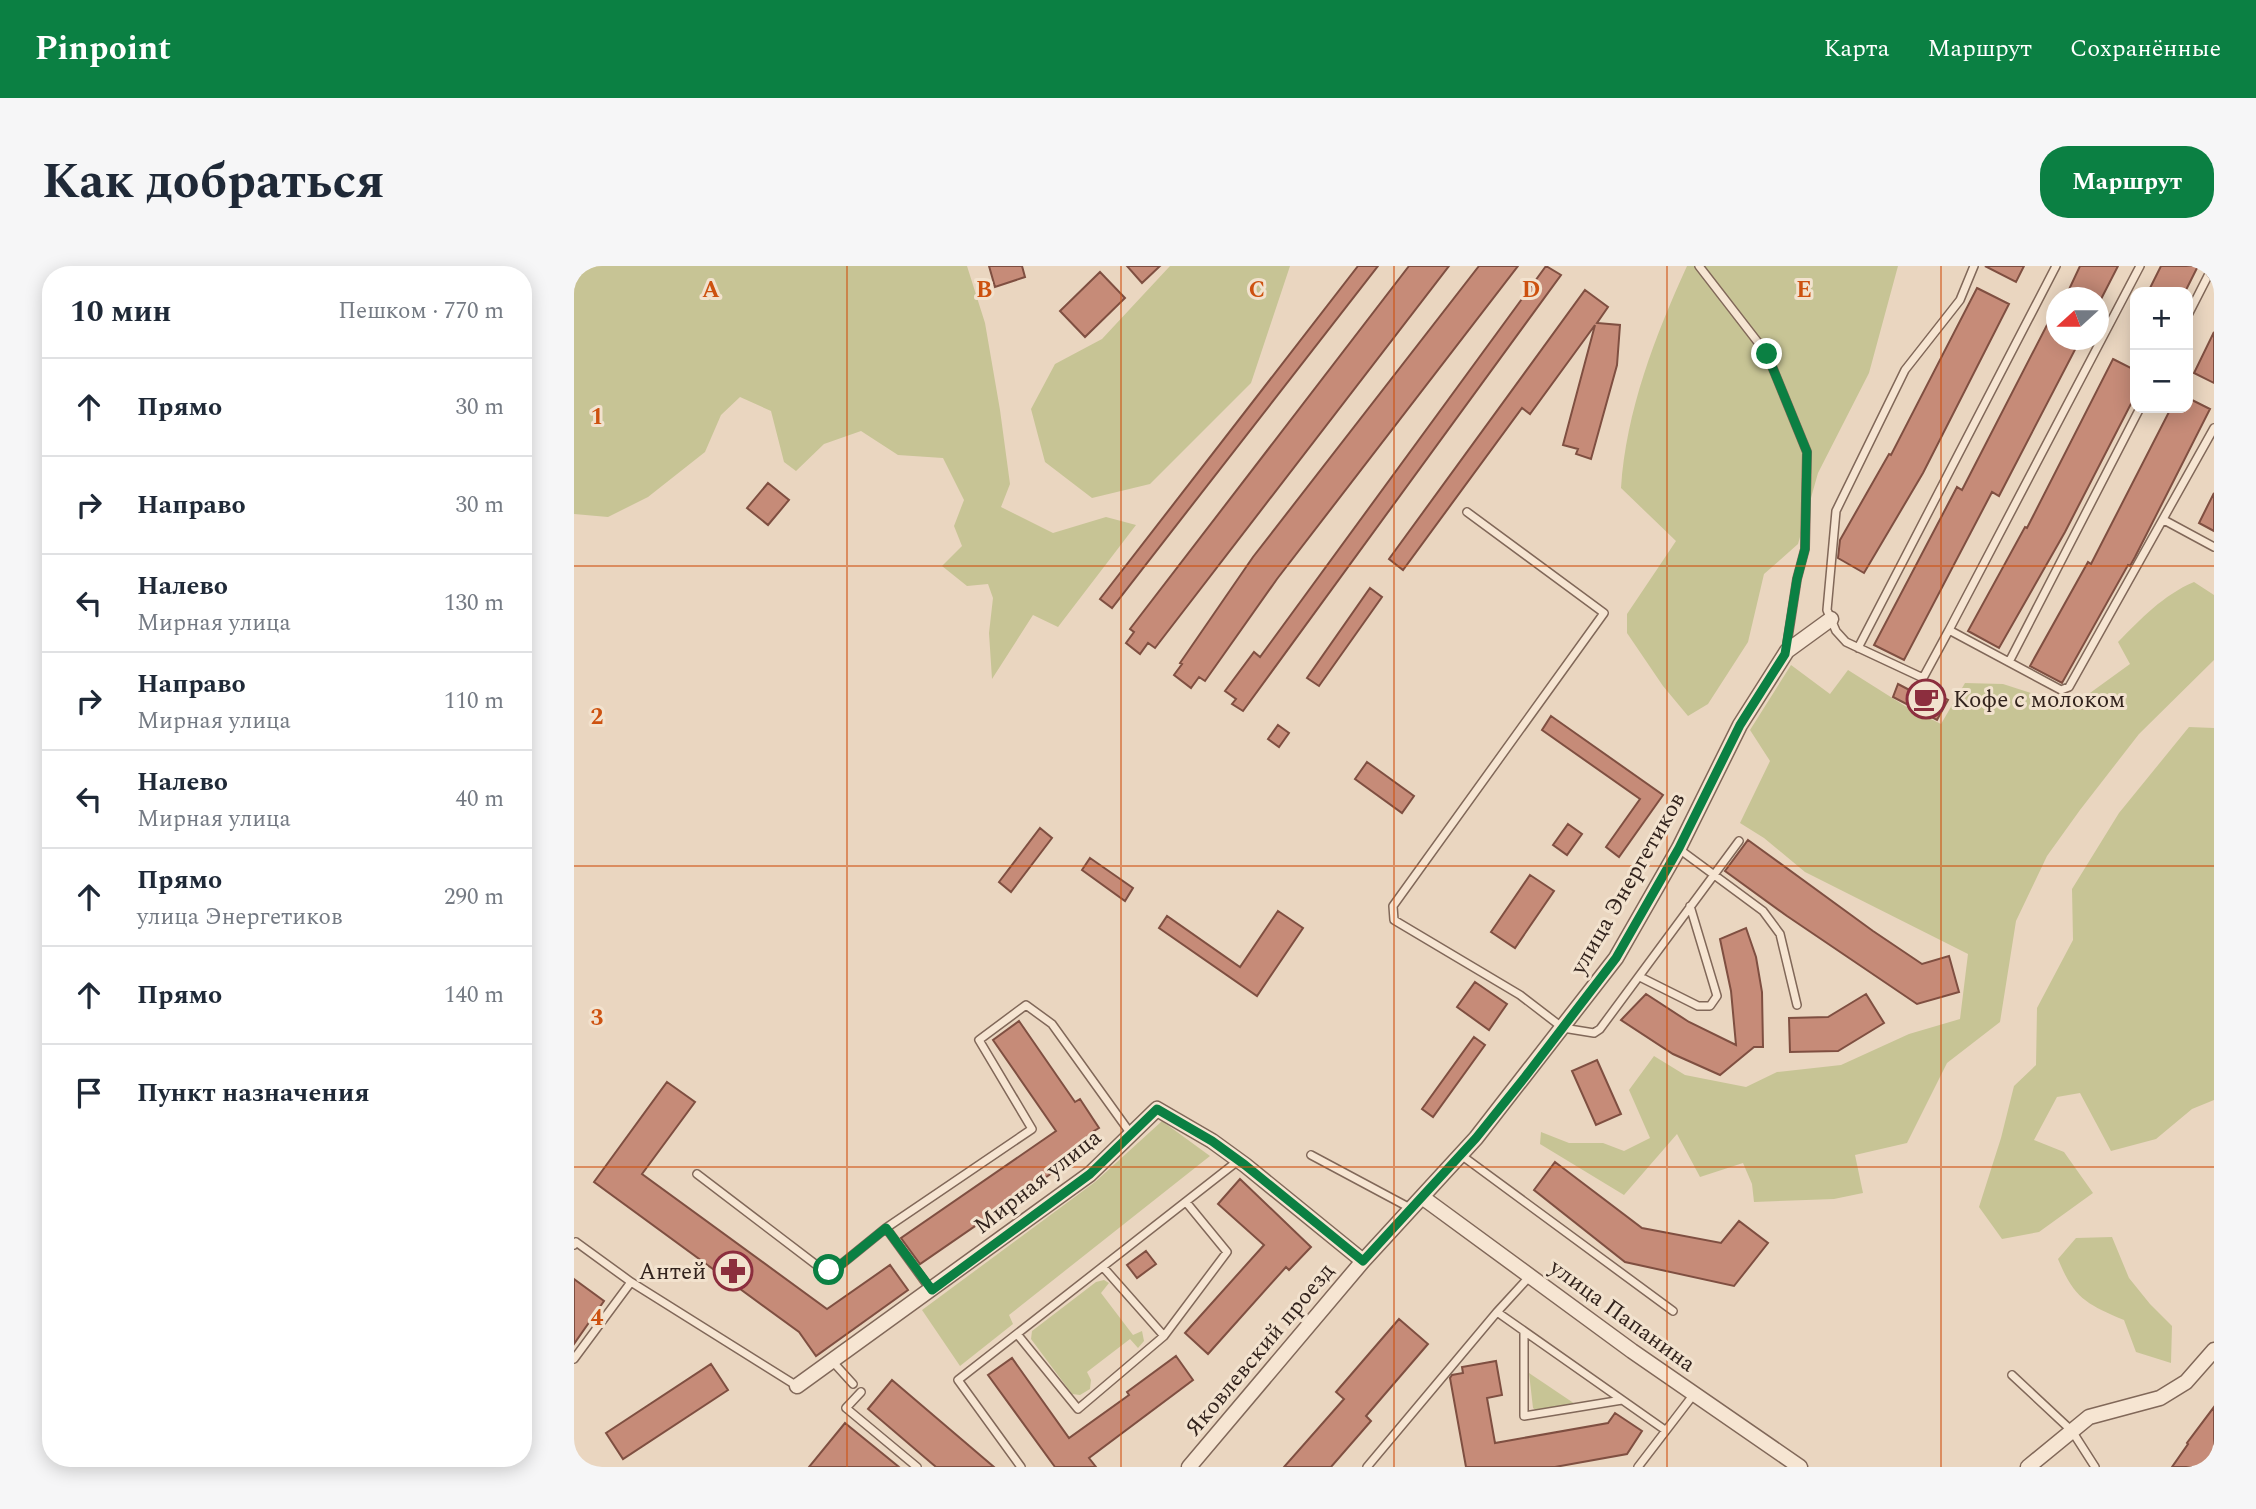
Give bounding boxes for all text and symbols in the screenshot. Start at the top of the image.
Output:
text: Pinpoint [35,24,171,74]
text: Карта [1824,31,1889,67]
text: Маршрут [1927,31,2032,67]
text: Сохранённые [2070,31,2221,67]
text: Как добраться [42,145,384,220]
button: Маршрут [2040,146,2214,218]
text: A [702,273,720,308]
text: B [976,273,992,308]
text: C [1249,273,1265,308]
text: D [1522,273,1540,308]
text: E [1796,273,1812,308]
north arrow [2046,287,2109,350]
map controls [2130,287,2193,413]
button: + [2130,287,2193,350]
text: 10 мин [70,289,171,335]
text: Пешком · 770 m [338,294,504,329]
route end [1751,338,1782,369]
button: − [2130,350,2193,413]
text: Прямо [137,387,222,427]
icon: ahead [70,388,108,426]
text: 30 m [455,390,504,425]
text: 1 [591,400,603,435]
text: Направо [137,485,246,525]
icon: right [70,486,108,524]
text: 30 m [455,488,504,523]
text: Налево [137,566,228,606]
icon: left [70,584,108,622]
text: 130 m [444,586,504,621]
text: Мирная улица [137,606,291,641]
text: Направо [137,664,246,704]
cafe icon: Кофе с молоком [1905,678,1947,720]
icon: right [70,682,108,720]
place label: Кофе с молоком [1953,683,2125,718]
text: 110 m [444,684,504,719]
text: 2 [591,700,604,735]
text: Мирная улица [137,704,291,739]
text: Налево [137,762,228,802]
icon: left [70,780,108,818]
text: 40 m [455,782,504,817]
street label: улица Энергетиков [1561,786,1695,982]
text: Мирная улица [137,802,291,837]
text: Прямо [137,860,222,900]
icon: ahead [70,878,108,916]
text: 290 m [444,880,504,915]
text: улица Энергетиков [137,900,343,935]
text: Прямо [137,975,222,1015]
icon: ahead [70,976,108,1014]
text: 140 m [444,978,504,1013]
text: 3 [591,1001,604,1036]
text: Пункт назначения [137,1073,370,1113]
icon: arrive [70,1074,108,1112]
street label: Мирная улица [967,1121,1109,1243]
pharmacy icon: Антей [712,1250,754,1292]
street label: улица Папанина [1541,1250,1703,1381]
route start [813,1254,844,1285]
place label: Антей [639,1255,706,1290]
street label: Яковлевский проезд [1177,1255,1343,1444]
text: 4 [591,1301,604,1336]

